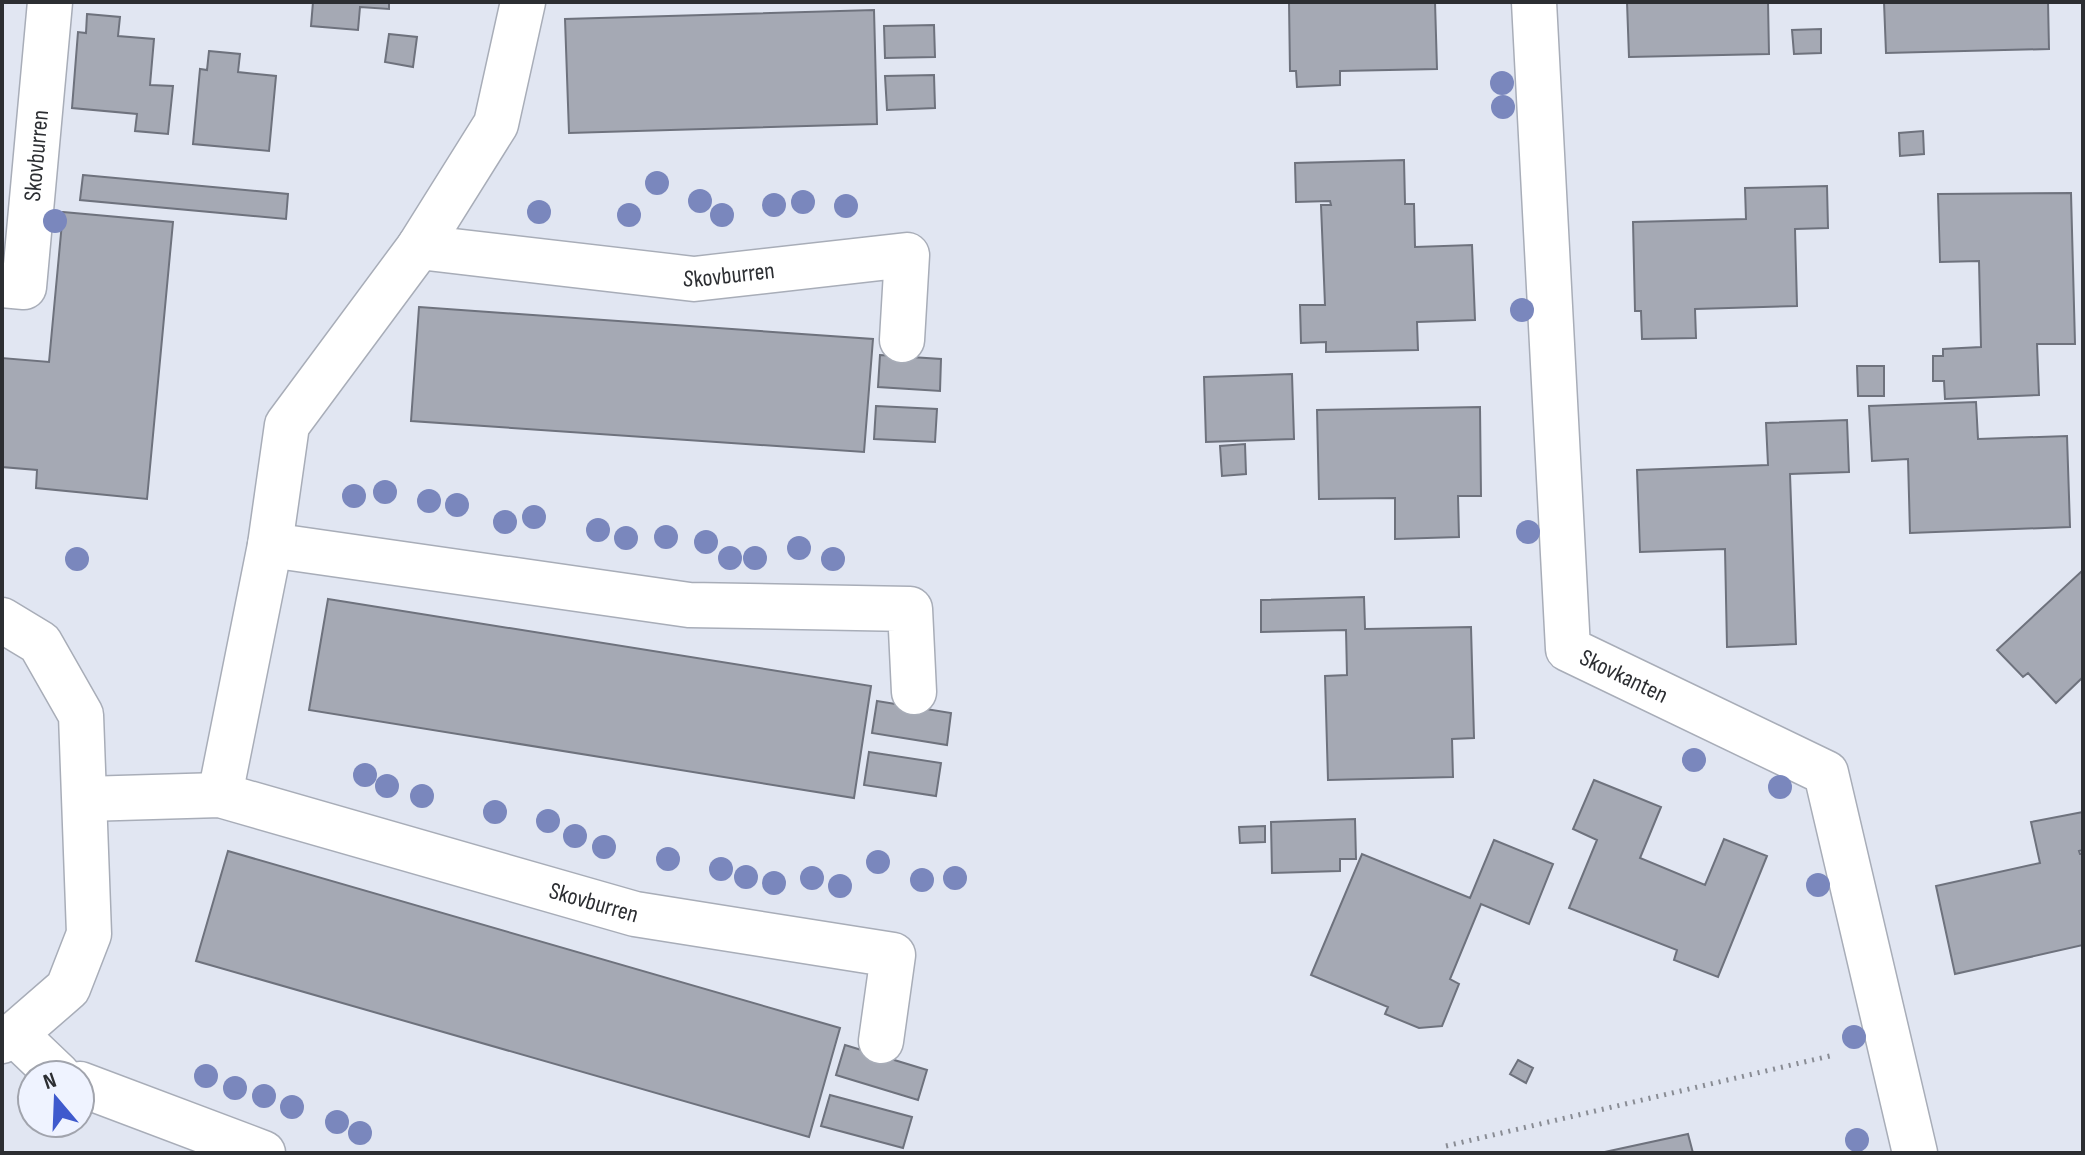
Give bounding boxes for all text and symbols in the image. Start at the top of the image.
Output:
street label: Skovburren [18,109,55,203]
street label: Skovburren [682,256,776,294]
street label: Skovkanten [1575,643,1672,710]
street label: Skovburren [546,876,642,929]
north arrow [16,1059,96,1139]
text: N [40,1067,60,1096]

